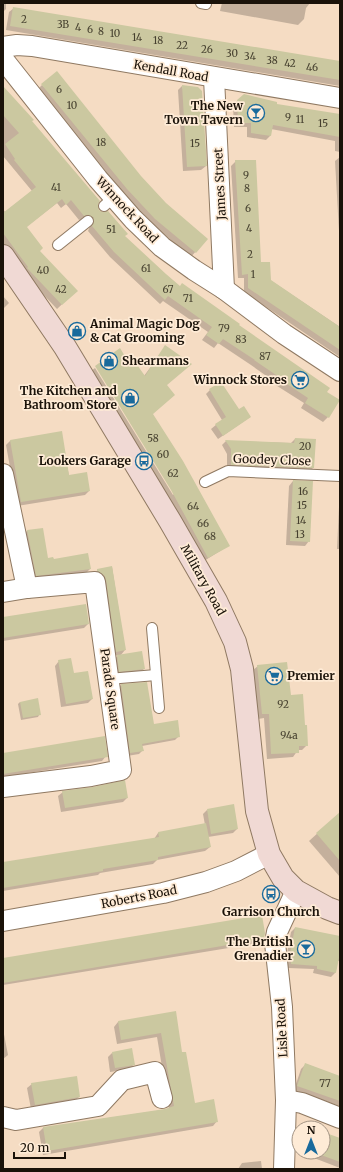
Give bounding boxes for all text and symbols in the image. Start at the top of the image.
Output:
house number: 2 [21,13,27,26]
house number: 3B [57,18,69,31]
house number: 4 [75,21,81,34]
house number: 6 [87,23,93,36]
house number: 8 [98,25,104,38]
house number: 10 [110,27,120,40]
house number: 14 [132,31,142,44]
house number: 18 [153,34,163,47]
house number: 22 [176,39,188,52]
house number: 26 [201,43,213,56]
house number: 30 [226,47,238,60]
house number: 34 [244,50,256,63]
house number: 38 [266,54,278,67]
street label: Kendall Road [132,57,210,84]
house number: 42 [284,57,296,70]
house number: 46 [306,61,318,74]
house number: 6 [56,83,62,96]
place label: The New Town Tavern [164,98,244,127]
house number: 10 [67,99,77,112]
bar icon: The New Town Tavern [246,103,266,123]
house number: 9 [285,111,291,124]
house number: 11 [296,113,305,126]
house number: 15 [318,117,328,130]
house number: 18 [96,136,106,149]
house number: 15 [190,137,200,150]
street label: James Street [210,147,229,221]
house number: 9 [243,169,249,182]
street label: Winnock Road [92,173,162,246]
house number: 41 [51,181,61,194]
house number: 8 [244,182,250,195]
house number: 6 [245,202,251,215]
house number: 4 [246,222,252,235]
house number: 51 [106,223,116,236]
house number: 2 [247,248,253,261]
house number: 61 [141,262,151,275]
house number: 40 [37,264,49,277]
house number: 1 [251,268,256,281]
house number: 42 [55,283,67,296]
house number: 67 [163,283,174,296]
house number: 71 [183,292,193,305]
place label: Animal Magic Dog & Cat Grooming [89,316,200,345]
shop icon: Animal Magic Dog & Cat Grooming [67,321,87,341]
house number: 79 [218,322,230,335]
house number: 83 [235,333,247,346]
house number: 87 [259,350,271,363]
shop icon: Shearmans [99,351,119,371]
place label: Shearmans [122,353,189,368]
supermarket icon: Winnock Stores [290,370,310,390]
place label: Winnock Stores [192,372,287,387]
place label: The Kitchen and Bathroom Store [20,383,118,412]
shop icon: The Kitchen and Bathroom Store [120,388,140,408]
house number: 58 [147,432,159,445]
house number: 20 [299,440,311,453]
house number: 60 [157,448,169,461]
bus stop icon: Lookers Garage [134,451,154,471]
street label: Goodey Close [233,451,311,468]
place label: Lookers Garage [39,453,131,468]
house number: 62 [167,467,179,480]
house number: 16 [298,485,308,498]
house number: 15 [297,499,307,512]
house number: 64 [187,500,199,513]
house number: 14 [296,514,306,527]
house number: 66 [197,517,209,530]
house number: 13 [295,528,305,541]
house number: 68 [204,530,216,543]
street label: Military Road [178,542,229,618]
street label: Parade Square [97,647,124,731]
supermarket icon: Premier [264,666,284,686]
place label: Premier [287,668,335,683]
house number: 92 [277,698,289,711]
house number: 94a [280,729,298,742]
street label: Roberts Road [100,882,178,911]
bus stop icon: Garrison Church [261,884,281,904]
place label: Garrison Church [222,904,320,919]
place label: The British Grenadier [226,934,293,963]
bar icon: The British Grenadier [296,939,316,959]
street label: Lisle Road [272,998,291,1058]
house number: 77 [319,1077,331,1090]
north arrow [291,1120,331,1160]
text: N [307,1123,316,1137]
scale bar [14,1134,65,1160]
text: 20 m [20,1140,49,1155]

